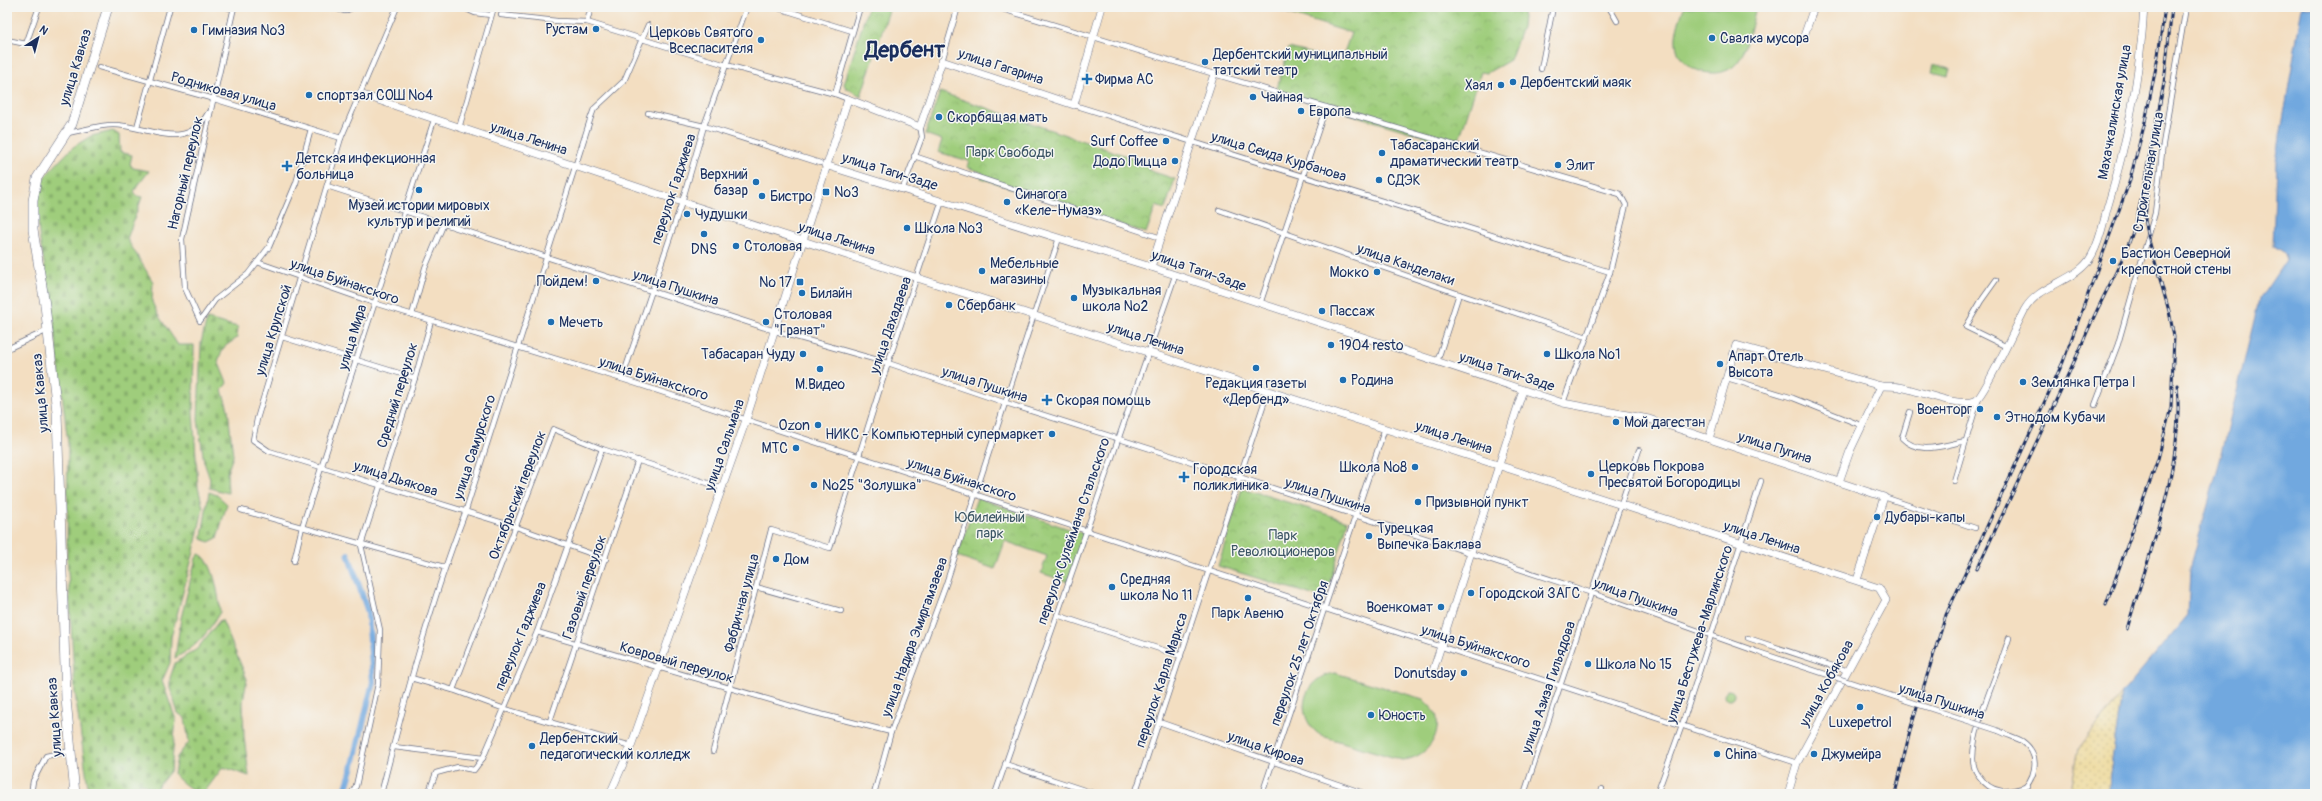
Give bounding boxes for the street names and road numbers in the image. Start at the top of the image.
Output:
street label: улица Кавказ [55,26,95,109]
street label: Махачкалинская улица [2094,43,2135,181]
street label: улица Гагарина [955,44,1046,88]
street label: Родниковая улица [169,68,278,115]
street label: Строительная улица [2130,111,2167,233]
street label: Нагорный переулок [164,115,207,231]
street label: улица Ленина [487,118,569,159]
street label: улица Сеида Курбанова [1208,127,1349,185]
street label: переулок Гаджиева [648,131,699,247]
street label: улица Таги-Заде [839,149,940,194]
street label: улица Ленина [795,218,877,259]
street label: улица Канделаки [1354,239,1457,289]
street label: улица Таги-Заде [1148,246,1249,295]
street label: улица Буйнакского [287,255,402,308]
street label: улица Пушкина [630,265,721,309]
street label: улица Дахадаева [866,274,915,377]
street label: улица Крупской [251,283,295,379]
street label: улица Мира [334,302,370,373]
street label: улица Ленина [1104,318,1186,359]
street label: Средний переулок [373,340,422,450]
street label: улица Таги-Заде [1456,348,1557,395]
street label: улица Кавказ [29,352,53,434]
street label: улица Буйнакского [596,352,711,404]
street label: улица Пушкина [939,362,1030,406]
street label: улица Самурского [449,392,500,503]
street label: улица Сальмана [700,397,748,494]
street label: улица Ленина [1412,417,1494,458]
street label: улица Пугина [1735,427,1814,467]
street label: Октябрьский переулок [485,428,550,562]
street label: переулок Сулеймана Стальского [1033,435,1114,627]
street label: улица Буйнакского [904,453,1019,505]
street label: улица Дьякова [351,457,440,500]
street label: улица Пушкина [1282,473,1373,517]
street label: улица Ленина [1720,517,1802,558]
street label: Газовый переулок [559,533,610,641]
street label: улица Бестужева-Марлинского [1662,543,1736,726]
street label: Фабричная улица [720,552,763,654]
street label: улица Надира Эмиргамзаева [877,555,951,720]
street label: улица Пушкина [1590,574,1681,621]
street label: переулок 25 лет Октября [1267,578,1332,728]
street label: переулок Гаджиева [491,579,550,693]
street label: переулок Карла Маркса [1132,611,1191,750]
street label: улица Азиза Гильядова [1517,619,1579,757]
street label: улица Буйнакского [1418,620,1533,672]
street label: улица Кобякова [1795,637,1857,730]
street label: Ковровый переулок [618,638,736,687]
street label: улица Кавказ [43,677,66,758]
street label: улица Пушкина [1896,679,1987,723]
street label: улица Кирова [1224,727,1306,769]

